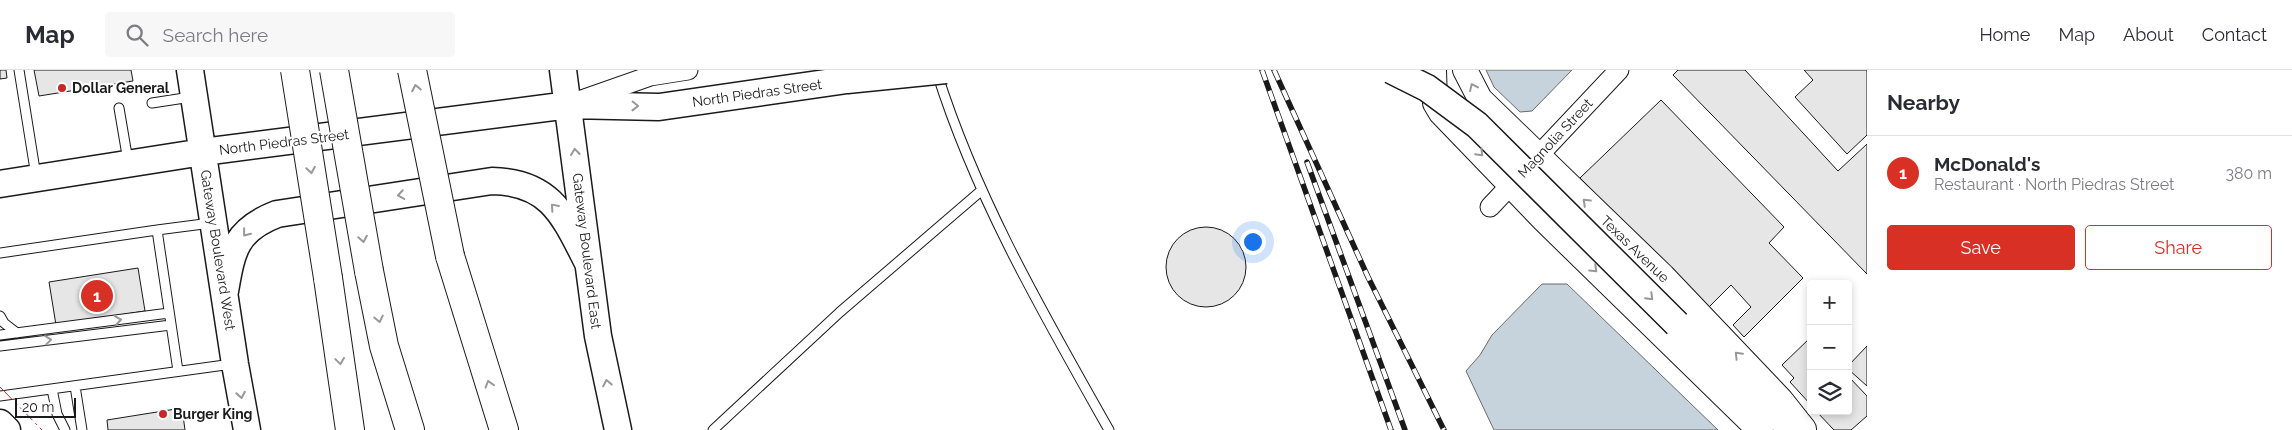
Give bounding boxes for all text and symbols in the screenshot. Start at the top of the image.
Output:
search box [105,12,455,57]
text: Map [25,20,75,49]
icon: search [123,21,151,49]
text: Search here [163,24,268,46]
text: Home [1979,24,2030,45]
text: Map [2058,24,2095,45]
text: About [2123,24,2174,45]
text: Contact [2202,24,2267,45]
street label: North Piedras Street [691,76,823,110]
place label: Dollar General [72,80,170,96]
marker: Dollar General [56,82,68,94]
one-way arrow [1469,83,1479,92]
one-way arrow [411,84,422,93]
text: Nearby [1887,90,1960,115]
street label: Magnolia Street [1514,95,1596,181]
one-way arrow [632,101,639,111]
street label: North Piedras Street [218,126,350,158]
one-way arrow [570,148,581,156]
one-way arrow [1474,148,1483,157]
text: McDonald's [1934,153,2040,175]
text: 1 [1899,164,1907,183]
text: 380 m [2225,164,2272,183]
one-way arrow [305,166,315,174]
street label: Gateway Boulevard West [197,169,239,332]
street label: Gateway Boulevard East [570,172,605,330]
text: Restaurant · North Piedras Street [1934,175,2174,194]
one-way arrow [396,189,404,200]
one-way arrow [1583,199,1592,208]
one-way arrow [551,203,560,212]
street label: Texas Avenue [1598,212,1672,286]
button: Save [1887,225,2075,270]
button: Share [2085,225,2272,270]
one-way arrow [243,227,251,236]
your location [1240,229,1266,255]
one-way arrow [357,235,368,243]
one-way arrow [1589,263,1598,272]
pin: 1 [81,277,113,315]
map controls [1807,280,1852,415]
button: + [1807,280,1852,325]
one-way arrow [1644,291,1653,300]
one-way arrow [373,314,383,323]
one-way arrow [114,315,122,326]
button: − [1807,325,1852,370]
one-way arrow [45,335,53,346]
one-way arrow [1735,351,1744,360]
one-way arrow [334,357,345,365]
button: layers [1807,370,1852,415]
one-way arrow [603,378,613,387]
one-way arrow [484,380,494,388]
one-way arrow [235,390,245,399]
scale bar [15,395,76,418]
text: 20 m [22,399,54,415]
place label: Burger King [173,406,253,422]
marker: Burger King [157,408,169,420]

